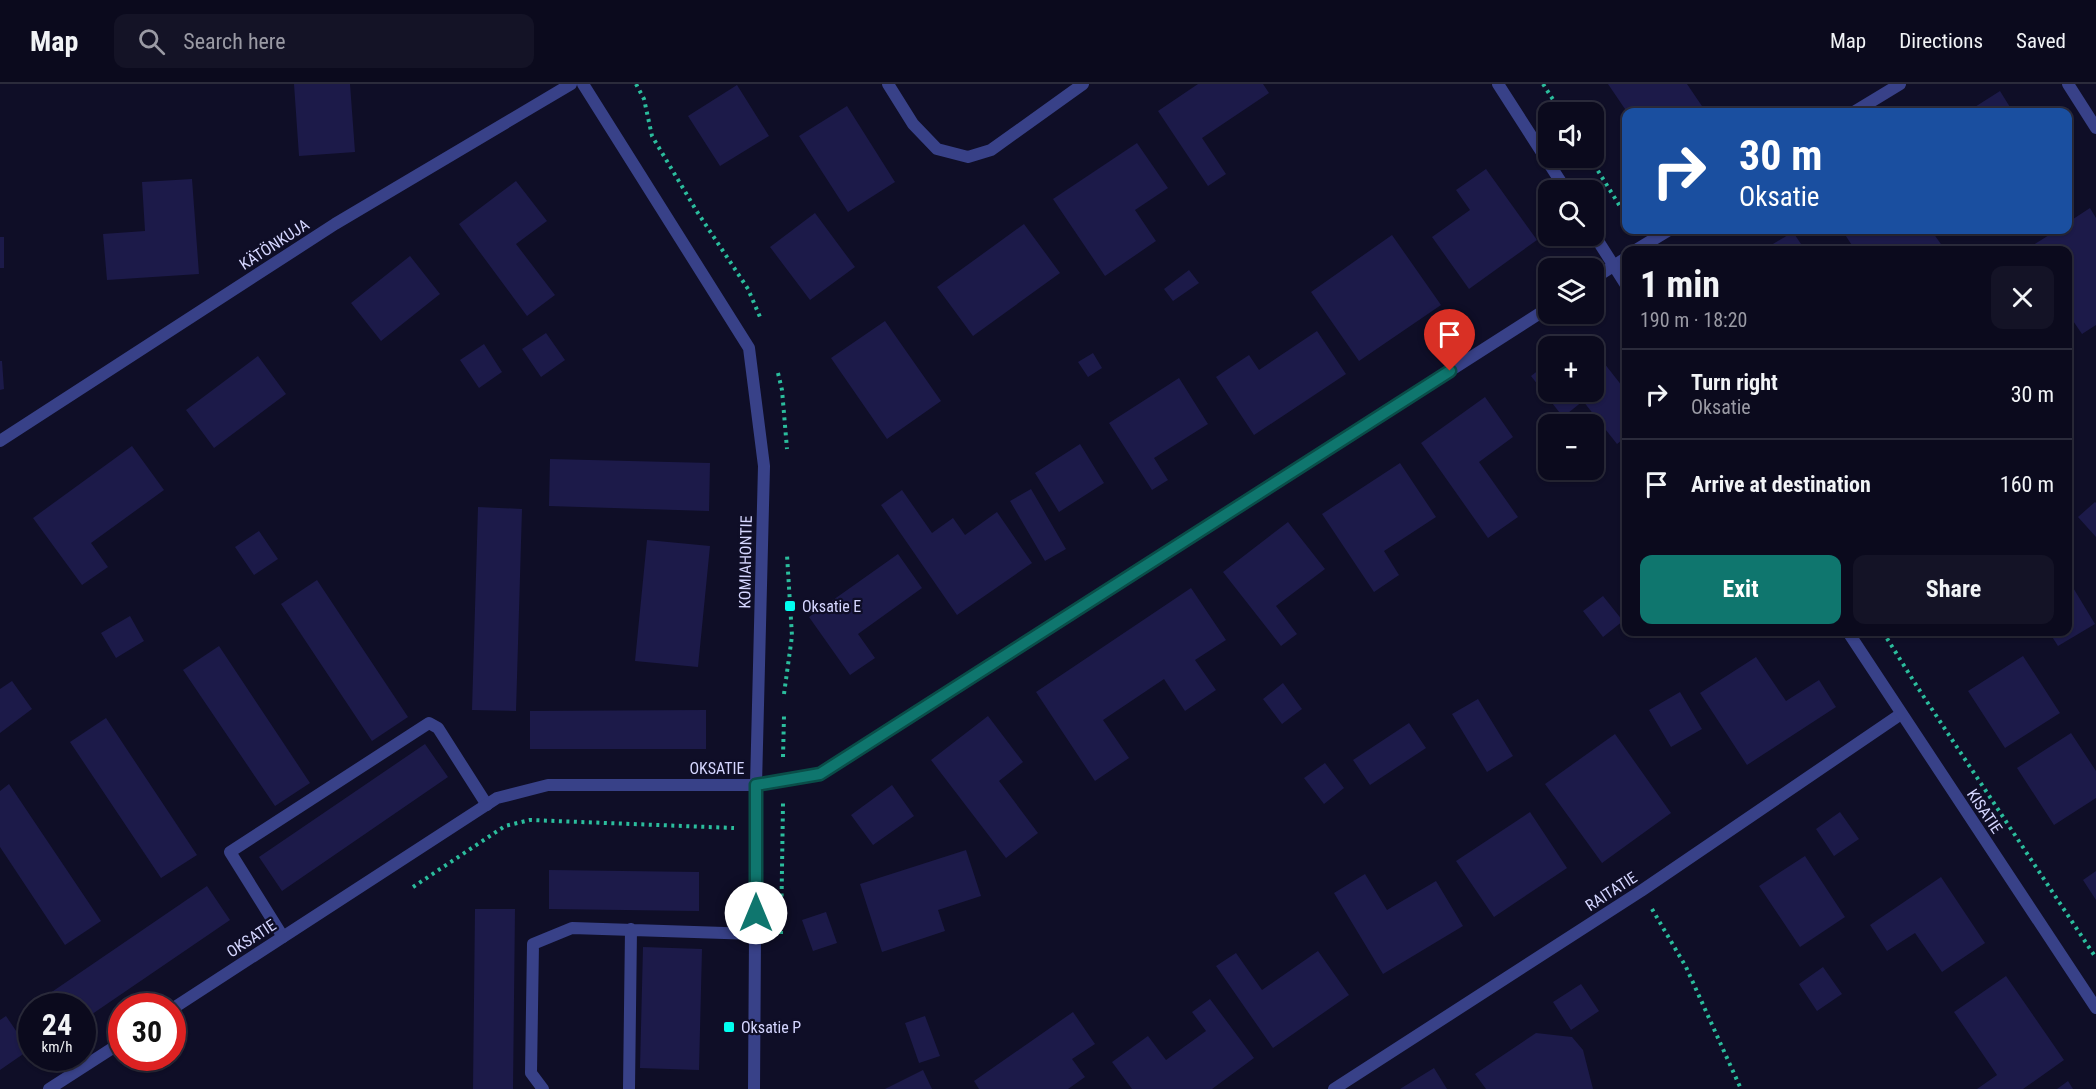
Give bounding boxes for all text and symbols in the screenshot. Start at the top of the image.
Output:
search box [114,14,534,68]
text: Map [30,25,78,58]
icon: search [135,25,168,58]
text: Search here [183,29,286,54]
text: Map [1830,29,1866,53]
text: Directions [1899,29,1983,53]
text: Saved [2016,29,2066,53]
map controls [1538,102,1604,480]
button: sound [1538,102,1604,168]
text: 30 m [1739,131,1822,180]
icon: right [1640,132,1718,210]
button: search [1538,180,1604,246]
text: Oksatie [1739,181,1820,213]
street label: KÄTÖNKUJA [236,215,313,274]
button: layers [1538,258,1604,324]
text: 1 min [1640,264,1720,306]
button: close [1991,266,2054,329]
text: 190 m · 18:20 [1640,308,1747,332]
pin [1424,309,1475,371]
icon: arrive [1433,318,1466,351]
button: + [1538,336,1604,402]
text: Turn right [1691,370,1778,395]
icon: right [1640,378,1673,411]
text: 30 m [2011,382,2054,407]
text: Oksatie [1691,395,1751,419]
button: − [1538,414,1604,480]
icon: arrive [1640,468,1673,501]
text: Arrive at destination [1691,472,1871,497]
text: 160 m [2000,472,2054,497]
street label: KOMIAHONTIE [735,515,756,609]
button: Exit [1640,555,1841,624]
button: Share [1853,555,2054,624]
place label: Oksatie E [802,597,861,616]
marker: Oksatie E [783,599,797,613]
street label: OKSATIE [689,759,745,778]
street label: KISATIE [1963,785,2006,837]
street label: RAITATIE [1582,868,1641,915]
position arrow [724,881,788,945]
street label: OKSATIE [223,915,280,961]
speed limit sign: 30 [108,993,186,1071]
text: 24 [42,1007,72,1042]
place label: Oksatie P [741,1018,801,1037]
marker: Oksatie P [722,1020,736,1034]
text: km/h [42,1038,72,1056]

